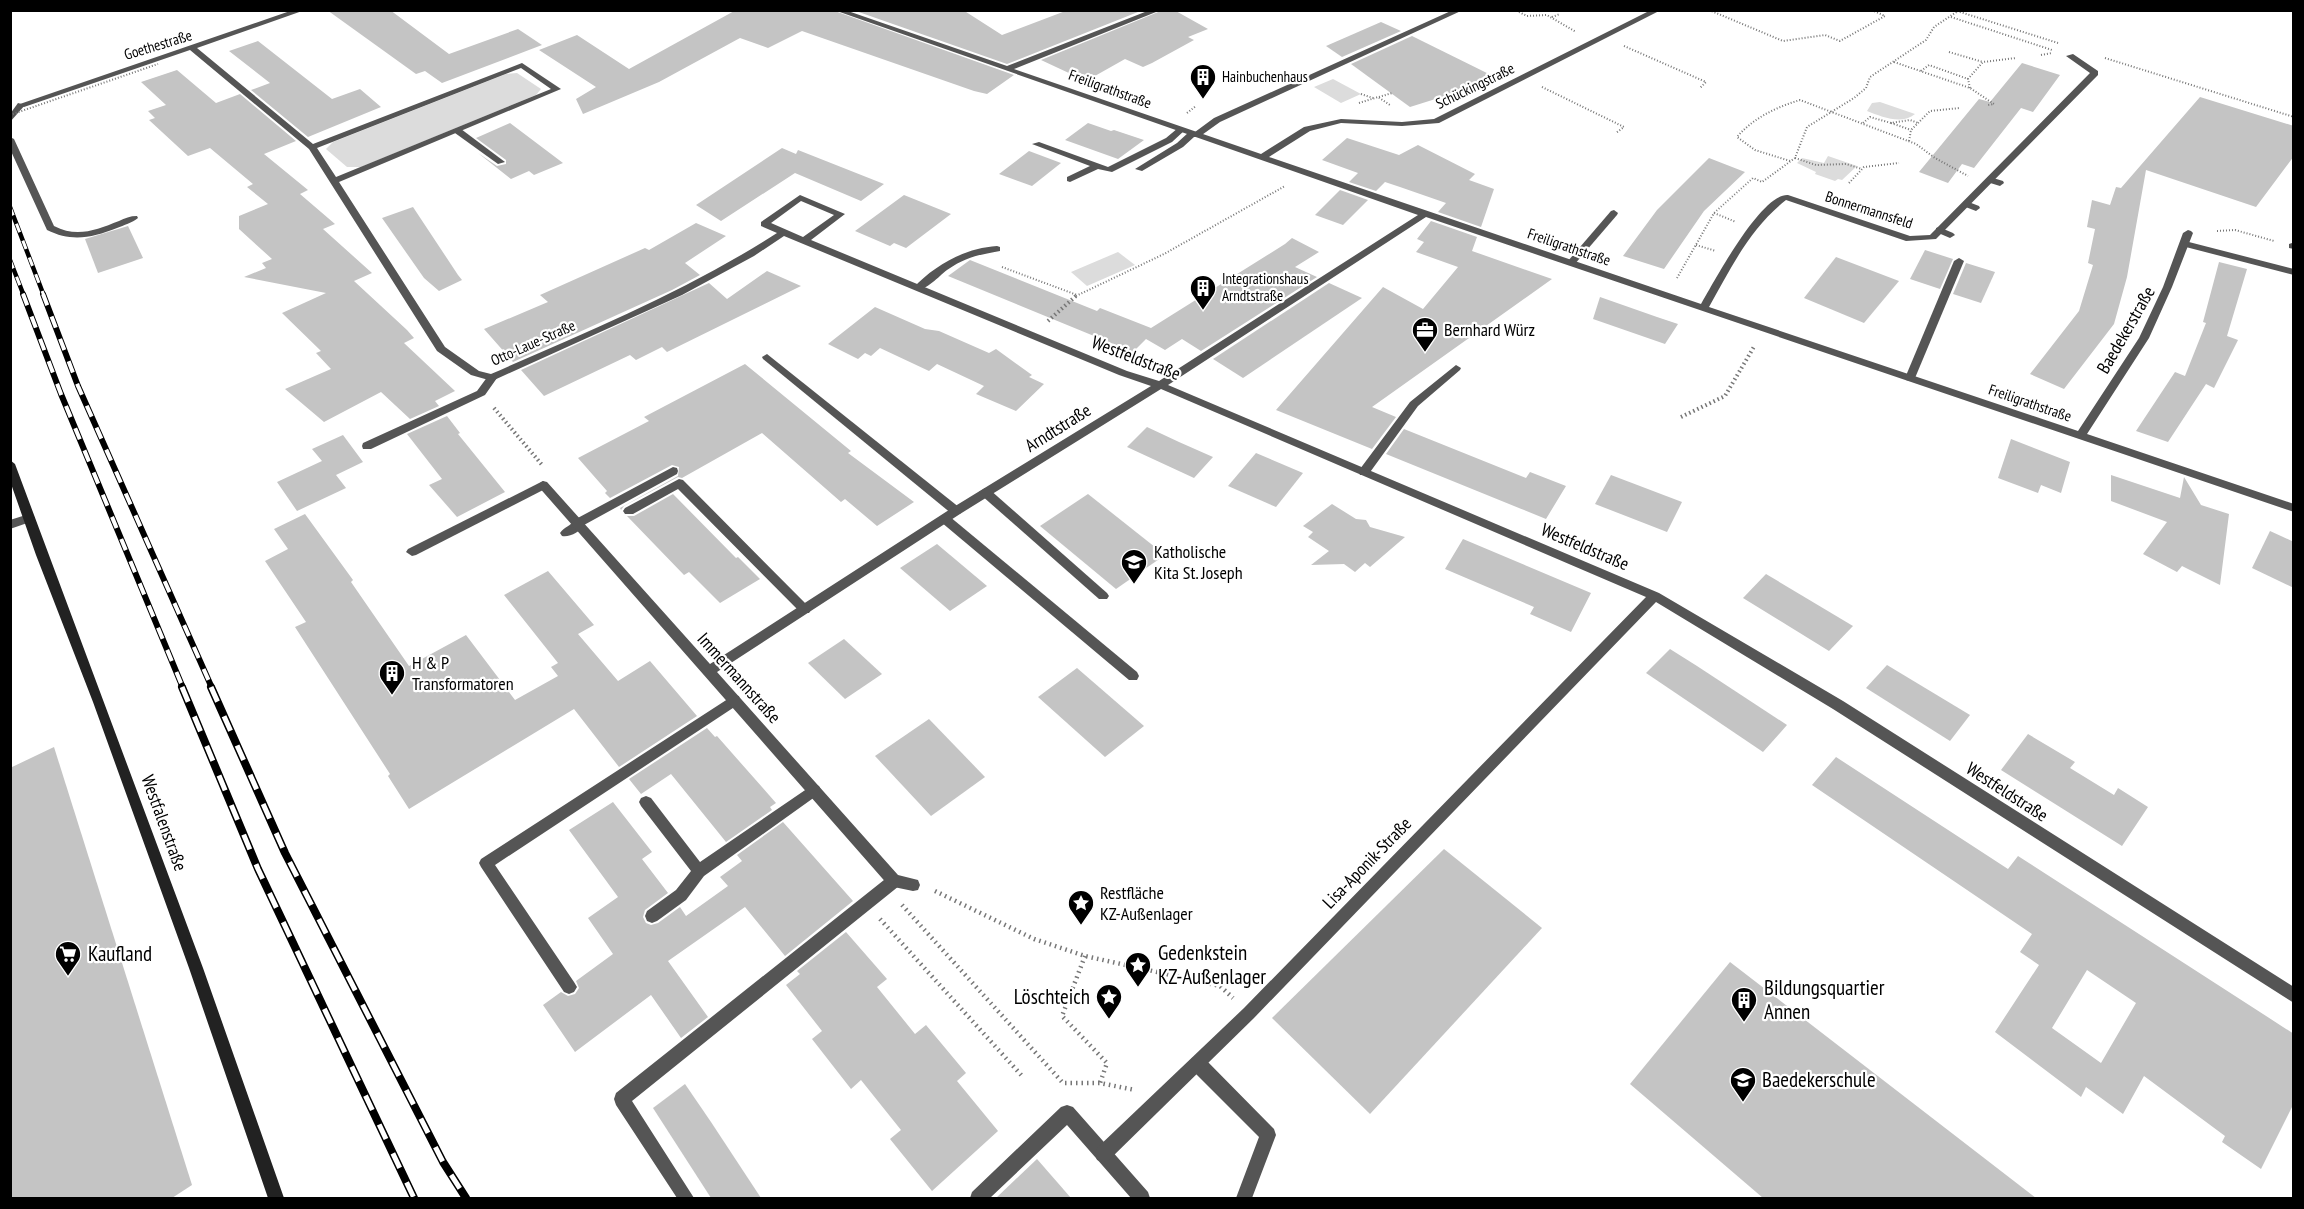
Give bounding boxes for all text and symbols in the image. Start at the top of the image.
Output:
street label: Goethestraße [122,25,194,64]
street label: Schückingstraße [1432,58,1517,113]
building icon: Hainbuchenhaus [1188,62,1218,100]
street label: Freiligrathstraße [1066,65,1154,112]
place label: Hainbuchenhaus [1222,67,1308,86]
street label: Bonnermannsfeld [1823,186,1915,233]
street label: Freiligrathstraße [1525,223,1613,270]
place label: Integrationshaus Arndtstraße [1222,269,1308,305]
building icon: Integrationshaus Arndtstraße [1188,273,1218,311]
street label: Baedekerstraße [2091,282,2160,377]
street label: Otto-Laue-Straße [488,315,578,370]
office icon: Bernhard Würz [1410,315,1440,353]
place label: Bernhard Würz [1444,318,1535,341]
street label: Westfeldstraße [1089,330,1184,385]
street label: Freiligrathstraße [1986,379,2074,426]
street label: Arndtstraße [1020,398,1095,457]
street label: Westfeldstraße [1538,518,1633,575]
place label: Katholische Kita St. Joseph [1154,540,1243,584]
school or university icon: Katholische Kita St. Joseph [1119,547,1149,585]
street label: Immermannstraße [693,628,786,728]
place label: H & P Transformatoren [412,651,514,695]
building icon: H & P Transformatoren [377,658,407,696]
street label: Westfeldstraße [1962,757,2053,827]
street label: Westfalenstraße [136,772,192,874]
street label: Lisa-Aponik-Straße [1317,812,1416,913]
place label: Restfläche KZ-Außenlager [1100,881,1193,925]
place icon: Restfläche KZ-Außenlager [1066,888,1096,926]
supermarket icon: Kaufland [53,939,83,977]
place label: Gedenkstein KZ-Außenlager [1158,939,1266,990]
place label: Kaufland [88,940,152,967]
place icon: Gedenkstein KZ-Außenlager [1123,950,1153,988]
place label: Bildungsquartier Annen [1764,974,1885,1025]
place icon: Löschteich [1094,982,1124,1020]
place label: Löschteich [1014,983,1090,1010]
building icon: Bildungsquartier Annen [1729,985,1759,1023]
school or university icon: Baedekerschule [1728,1065,1758,1103]
place label: Baedekerschule [1762,1066,1876,1093]

